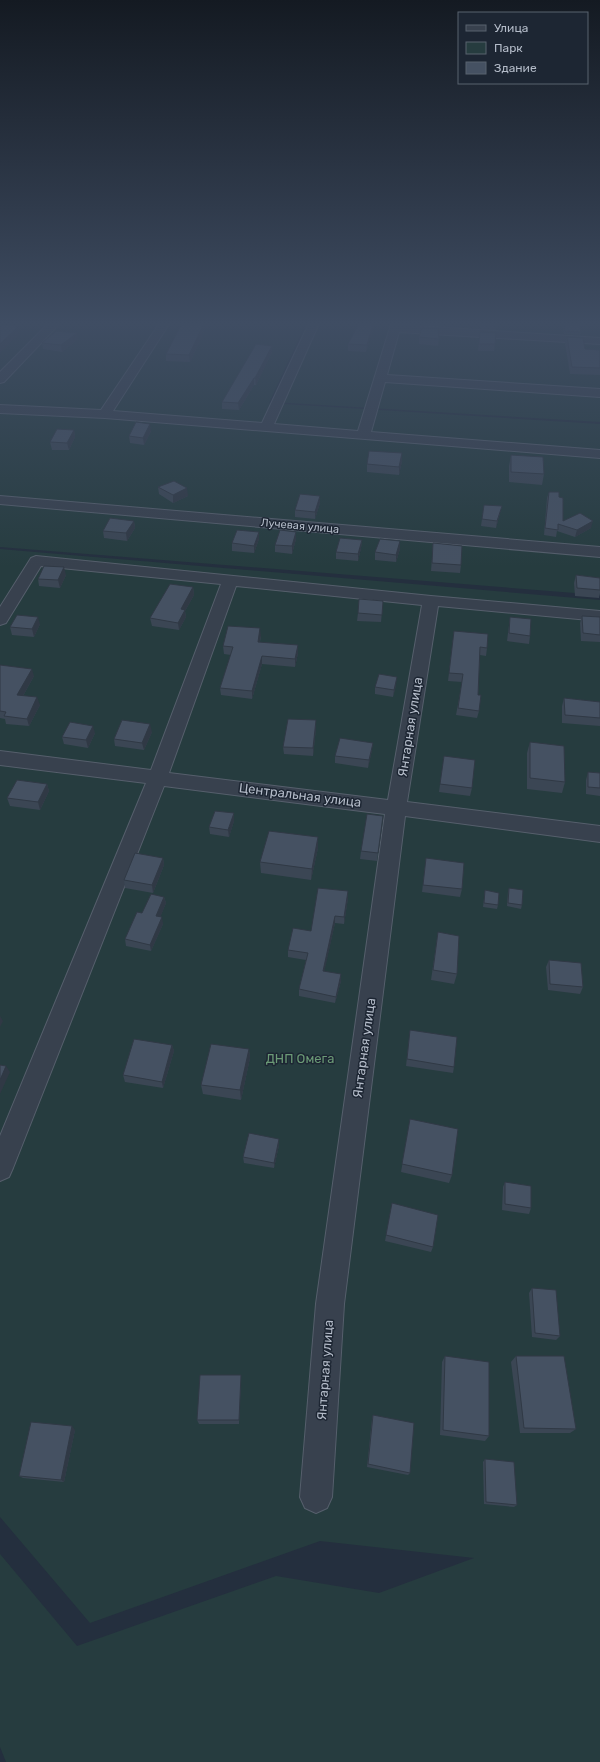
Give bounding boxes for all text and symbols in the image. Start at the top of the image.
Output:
legend [458,12,588,84]
text: Улица [494,21,528,35]
text: Парк [494,41,523,55]
text: Здание [494,61,537,75]
street label: Лучевая улица [260,516,340,536]
street label: Янтарная улица [395,676,425,778]
street label: Центральная улица [238,780,362,810]
street label: Янтарная улица [350,997,378,1099]
park label: ДНП Омега [266,1051,334,1066]
street label: Янтарная улица [314,1319,336,1421]

